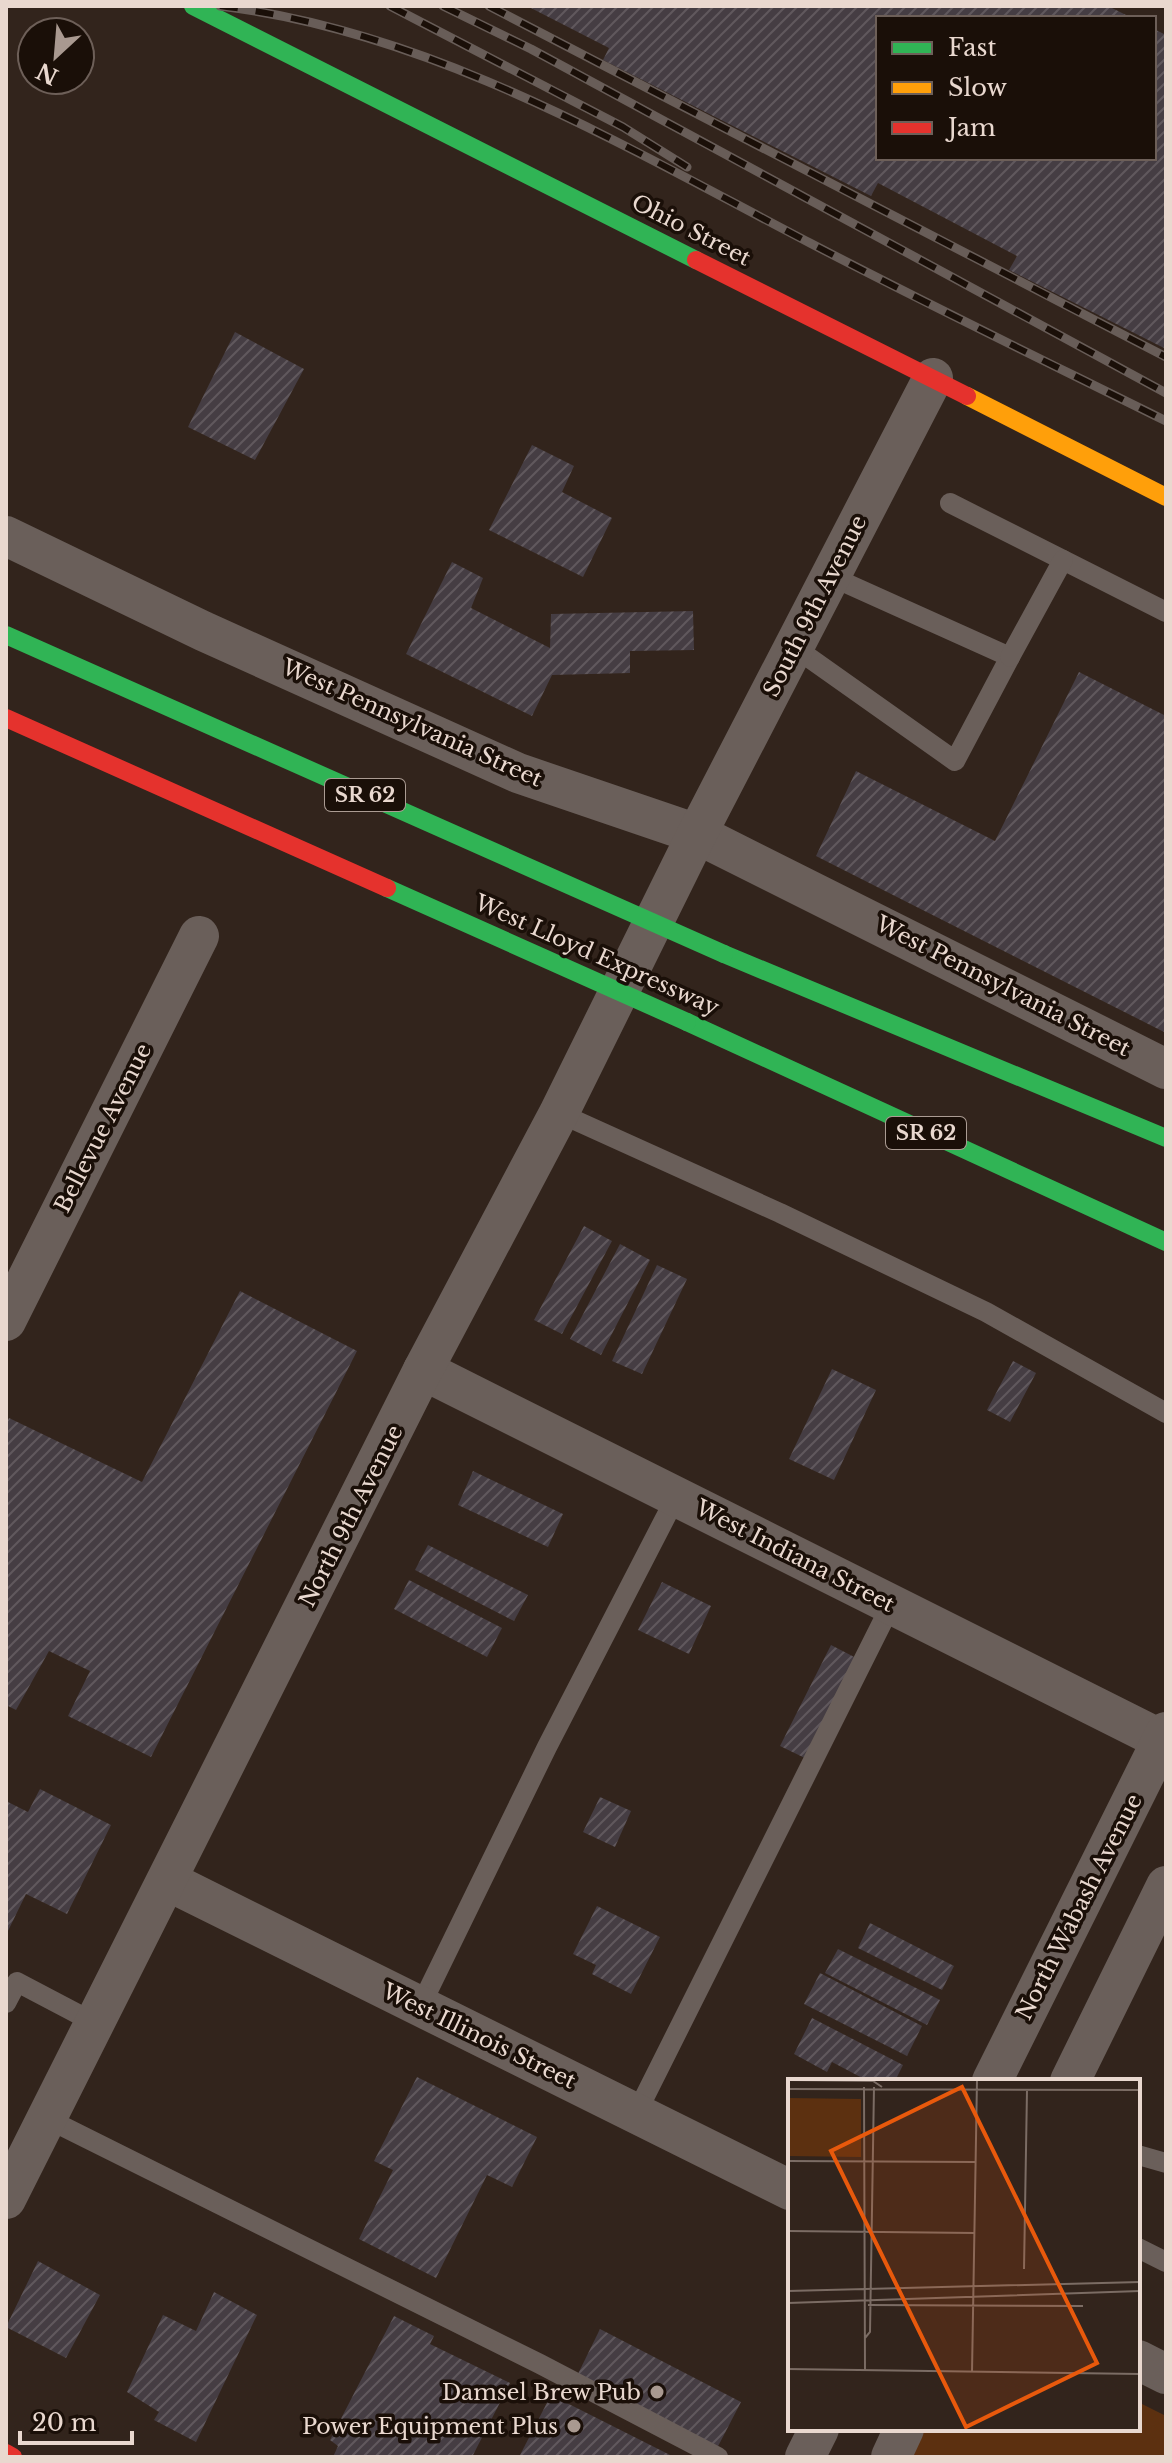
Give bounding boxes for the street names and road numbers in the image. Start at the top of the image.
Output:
street label: Ohio Street [627,188,756,272]
street label: South 9th Avenue [758,511,872,701]
street label: West Pennsylvania Street [277,653,547,793]
road number: SR 62 [325,779,405,811]
street label: West Lloyd Expressway [470,888,723,1021]
street label: West Pennsylvania Street [870,910,1135,1062]
street label: Bellevue Avenue [49,1039,157,1217]
road number: SR 62 [886,1117,966,1149]
street label: North 9th Avenue [293,1420,409,1612]
street label: West Indiana Street [690,1494,900,1618]
street label: North Wabash Avenue [1010,1790,1148,2024]
street label: West Illinois Street [377,1977,581,2095]

